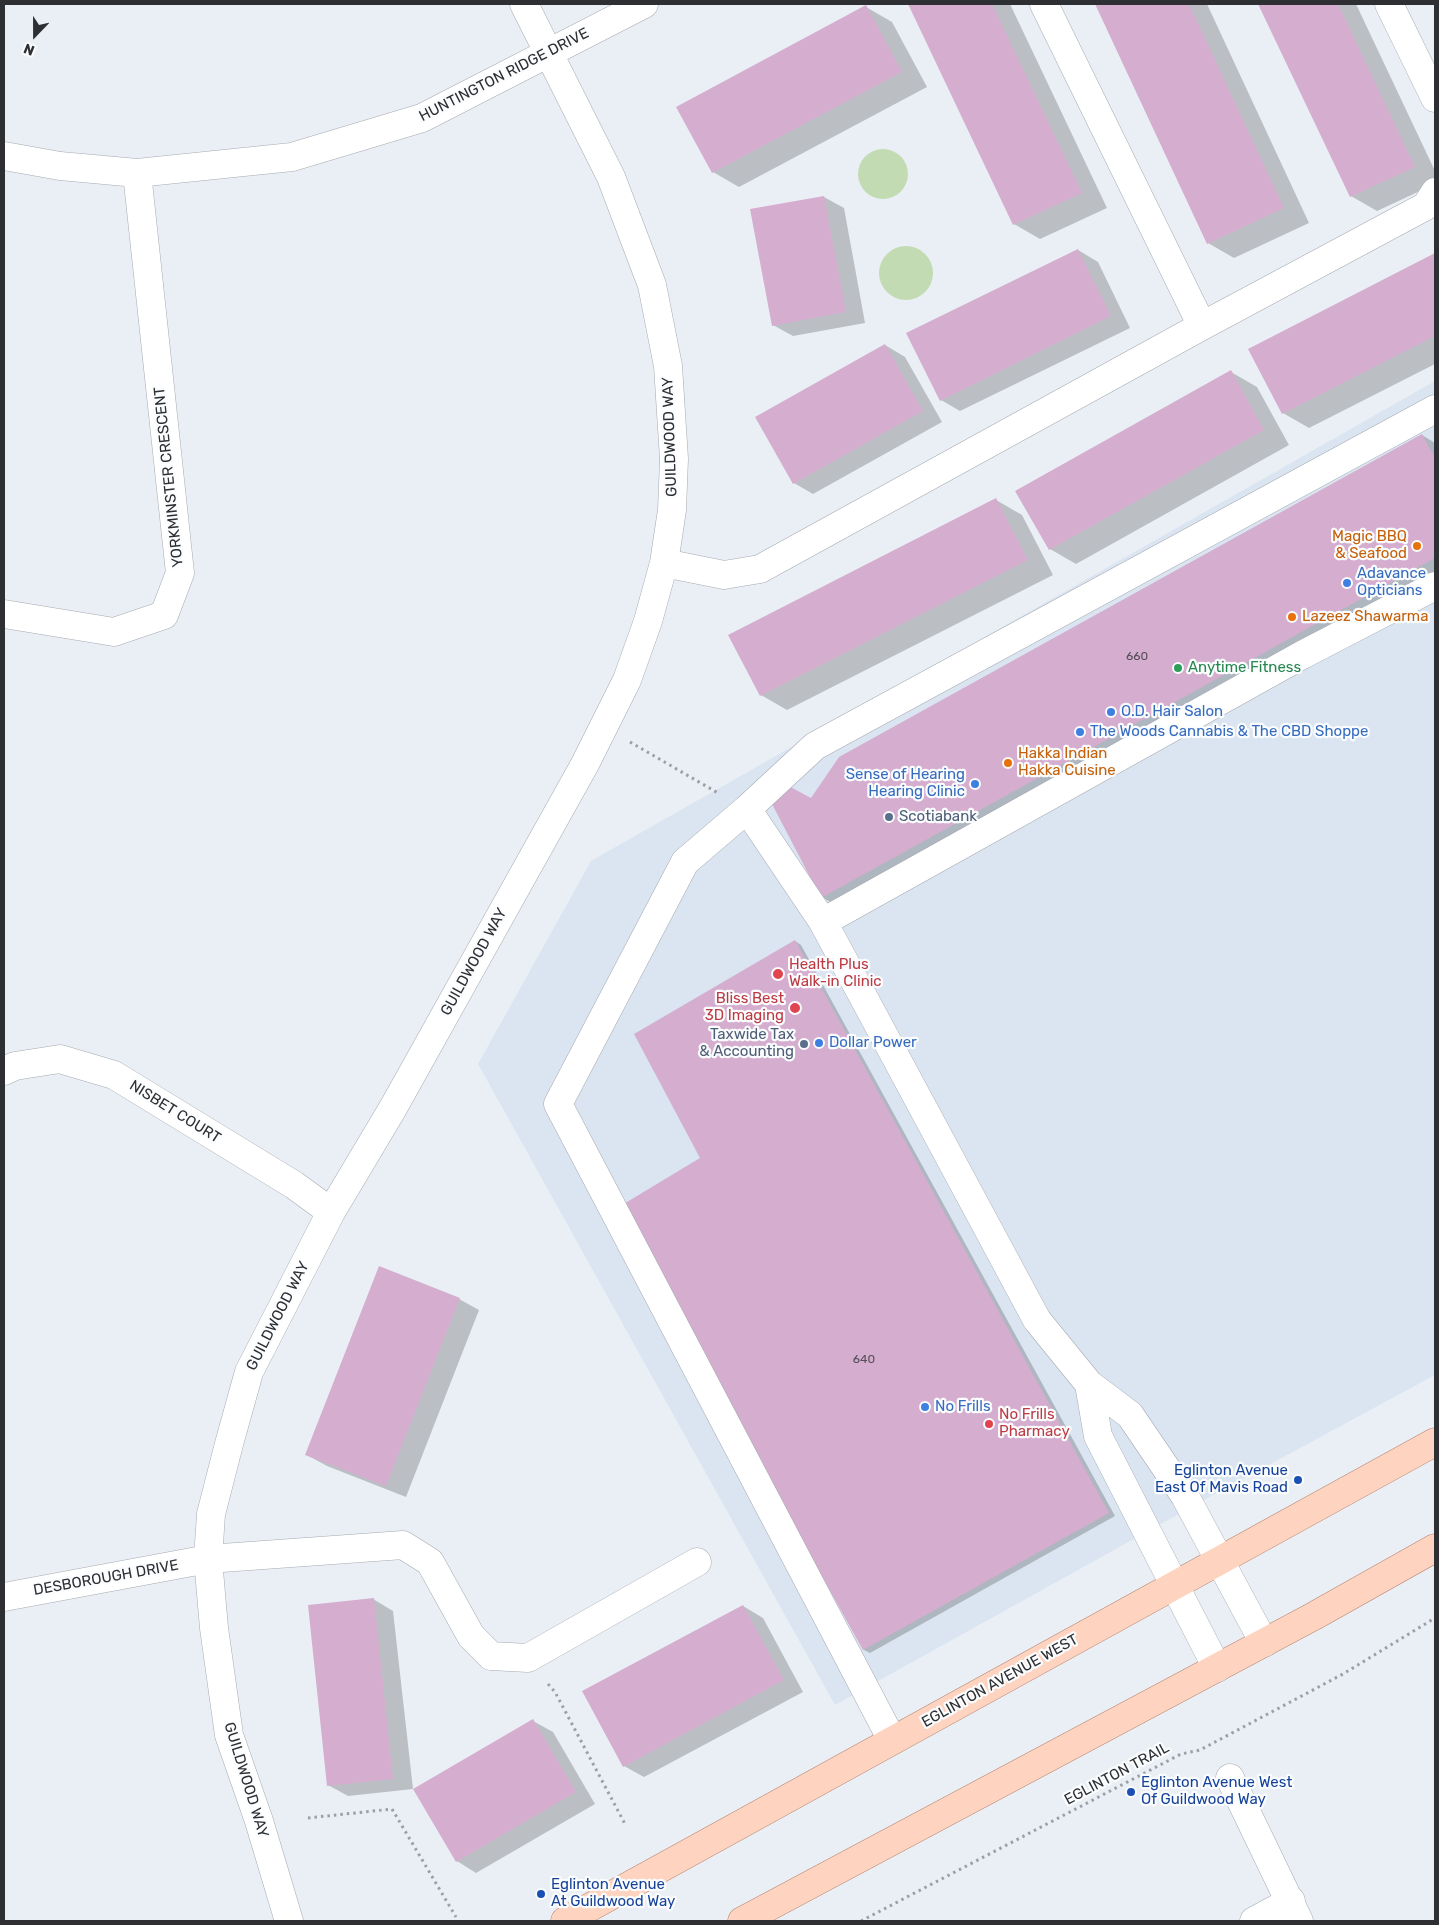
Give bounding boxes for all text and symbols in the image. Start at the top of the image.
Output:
north arrow [10,10,60,60]
street label: HUNTINGTON RIDGE DRIVE [416,24,592,126]
text: N [21,40,37,59]
street label: GUILDWOOD WAY [659,377,681,497]
street label: YORKMINSTER CRESCENT [151,386,187,568]
place label: Magic BBQ & Seafood [1332,528,1407,563]
marker: Magic BBQ & Seafood [1411,540,1423,552]
place label: Adavance Opticians [1357,565,1426,600]
marker: Adavance Opticians [1341,577,1353,589]
place label: Lazeez Shawarma [1302,608,1428,626]
marker: Lazeez Shawarma [1286,611,1298,623]
house number: 660 [1126,650,1148,664]
place label: Anytime Fitness [1188,659,1301,677]
marker: Anytime Fitness [1172,662,1184,674]
place label: O.D. Hair Salon [1121,703,1223,721]
marker: O.D. Hair Salon [1105,706,1117,718]
place label: The Woods Cannabis & The CBD Shoppe [1090,723,1368,741]
marker: The Woods Cannabis & The CBD Shoppe [1074,726,1086,738]
place label: Hakka Indian Hakka Cuisine [1018,745,1116,780]
marker: Hakka Indian Hakka Cuisine [1002,757,1014,769]
place label: Sense of Hearing Hearing Clinic [846,766,965,801]
marker: Sense of Hearing Hearing Clinic [969,778,981,790]
place label: Scotiabank [899,808,977,826]
marker: Scotiabank [883,811,895,823]
street label: GUILDWOOD WAY [437,905,511,1019]
place label: Health Plus Walk-in Clinic [789,956,882,991]
marker: Health Plus Walk-in Clinic [771,967,785,981]
place label: Bliss Best 3D Imaging [705,990,784,1025]
marker: Bliss Best 3D Imaging [788,1001,802,1015]
place label: Taxwide Tax & Accounting [699,1026,794,1061]
place label: Dollar Power [829,1034,917,1052]
marker: Dollar Power [813,1037,825,1049]
marker: Taxwide Tax & Accounting [798,1038,810,1050]
street label: NISBET COURT [126,1077,224,1147]
street label: GUILDWOOD WAY [243,1258,313,1374]
house number: 640 [853,1353,875,1367]
place label: No Frills [935,1398,991,1416]
marker: No Frills [919,1401,931,1413]
place label: No Frills Pharmacy [999,1406,1070,1441]
marker: No Frills Pharmacy [983,1418,995,1430]
place label: Eglinton Avenue East Of Mavis Road [1155,1462,1288,1497]
marker: Eglinton Avenue East Of Mavis Road [1292,1474,1304,1486]
street label: DESBOROUGH DRIVE [32,1556,180,1600]
street label: EGLINTON AVENUE WEST [919,1631,1081,1731]
street label: GUILDWOOD WAY [220,1720,272,1840]
street label: EGLINTON TRAIL [1062,1739,1172,1809]
place label: Eglinton Avenue West Of Guildwood Way [1141,1774,1292,1809]
marker: Eglinton Avenue West Of Guildwood Way [1125,1786,1137,1798]
place label: Eglinton Avenue At Guildwood Way [551,1876,675,1911]
marker: Eglinton Avenue At Guildwood Way [535,1888,547,1900]

